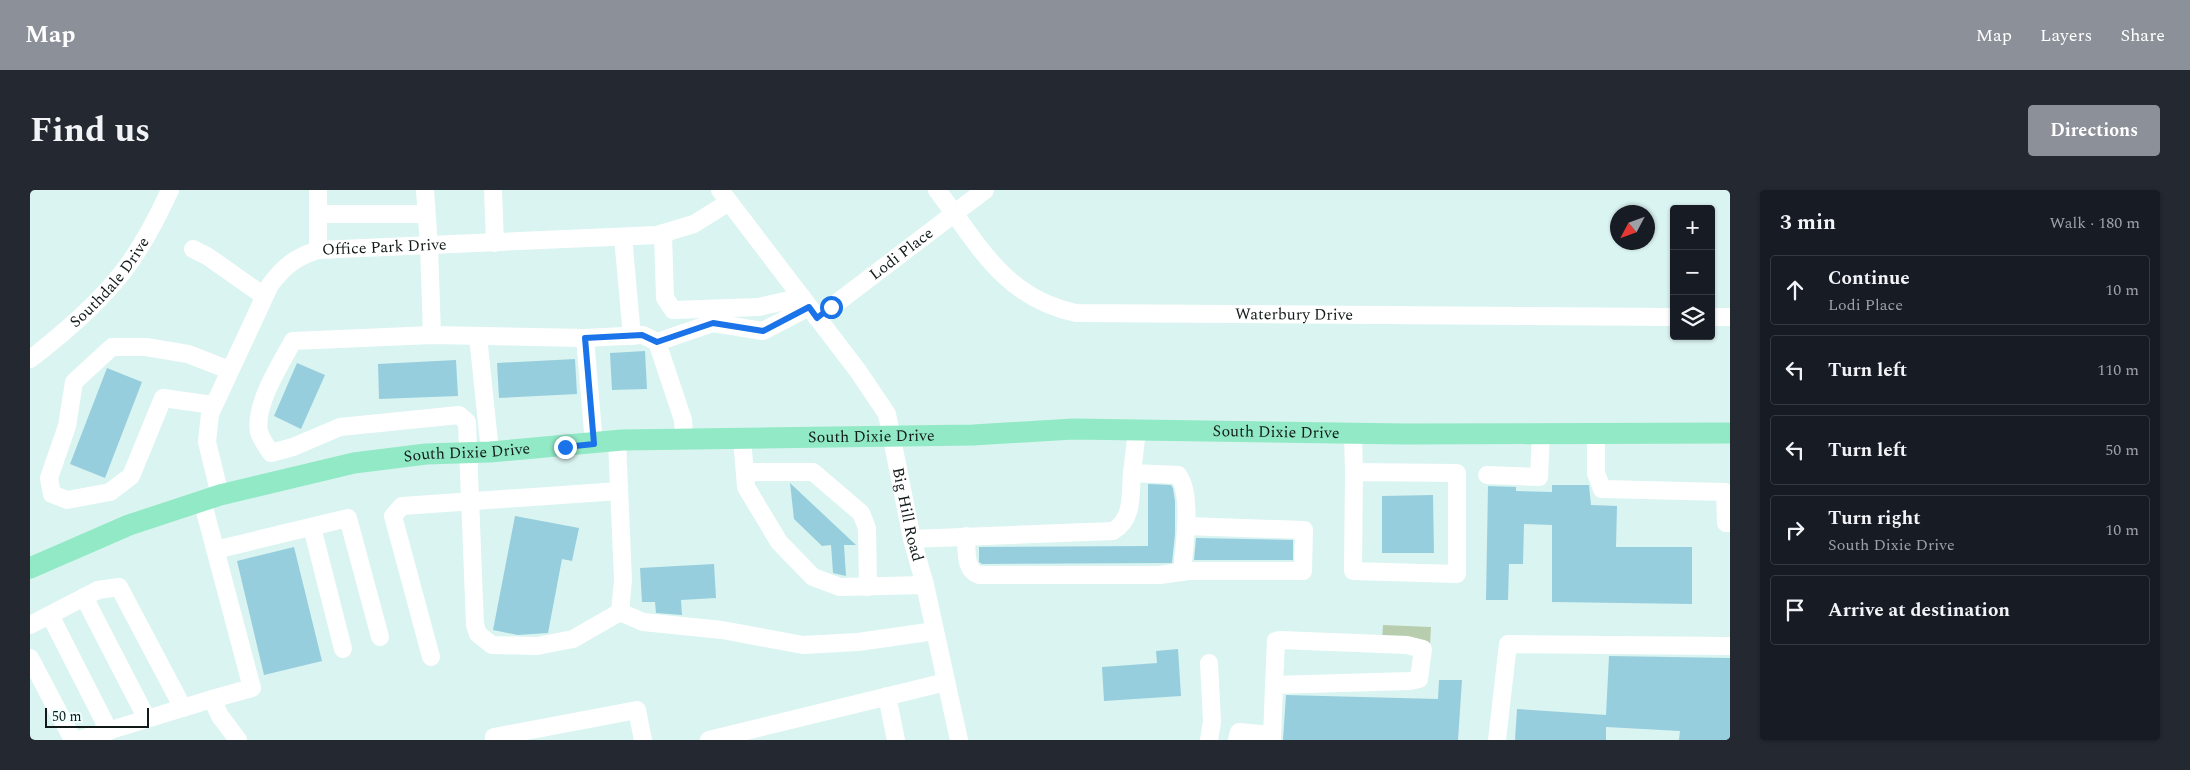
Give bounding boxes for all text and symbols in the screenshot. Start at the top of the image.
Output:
text: Map [25,17,75,53]
text: Map [1976,22,2012,49]
text: Layers [2040,22,2092,49]
text: Share [2120,22,2165,49]
text: Find us [30,104,150,157]
button: Directions [2028,105,2160,156]
north arrow [1610,205,1655,250]
map controls [1670,205,1715,340]
button: + [1670,205,1715,250]
text: 3 min [1780,207,1836,239]
text: Walk · 180 m [2049,211,2140,235]
street label: Lodi Place [864,221,938,286]
street label: Southdale Drive [64,232,156,334]
street label: Office Park Drive [322,232,447,262]
button: − [1670,250,1715,295]
text: Continue [1828,264,1910,293]
icon: ahead [1781,276,1809,304]
text: 10 m [2105,278,2139,302]
text: Lodi Place [1828,293,1903,317]
button: layers [1670,295,1715,340]
route start [820,296,843,319]
street label: Waterbury Drive [1235,302,1353,327]
icon: left [1781,356,1809,384]
text: Turn left [1828,356,1907,385]
text: 110 m [2097,358,2139,382]
street label: South Dixie Drive [1213,419,1340,445]
street label: South Dixie Drive [808,424,935,449]
street label: South Dixie Drive [402,436,531,469]
route end [554,436,577,459]
icon: left [1781,436,1809,464]
text: Turn left [1828,436,1907,465]
text: 50 m [2105,438,2139,462]
street label: Big Hill Road [886,465,930,564]
text: Turn right [1828,504,1921,533]
icon: right [1781,516,1809,544]
text: 10 m [2105,518,2139,542]
text: South Dixie Drive [1828,533,1955,557]
icon: arrive [1781,596,1809,624]
text: Arrive at destination [1828,596,2010,625]
scale bar [45,705,149,728]
text: 50 m [52,706,82,727]

